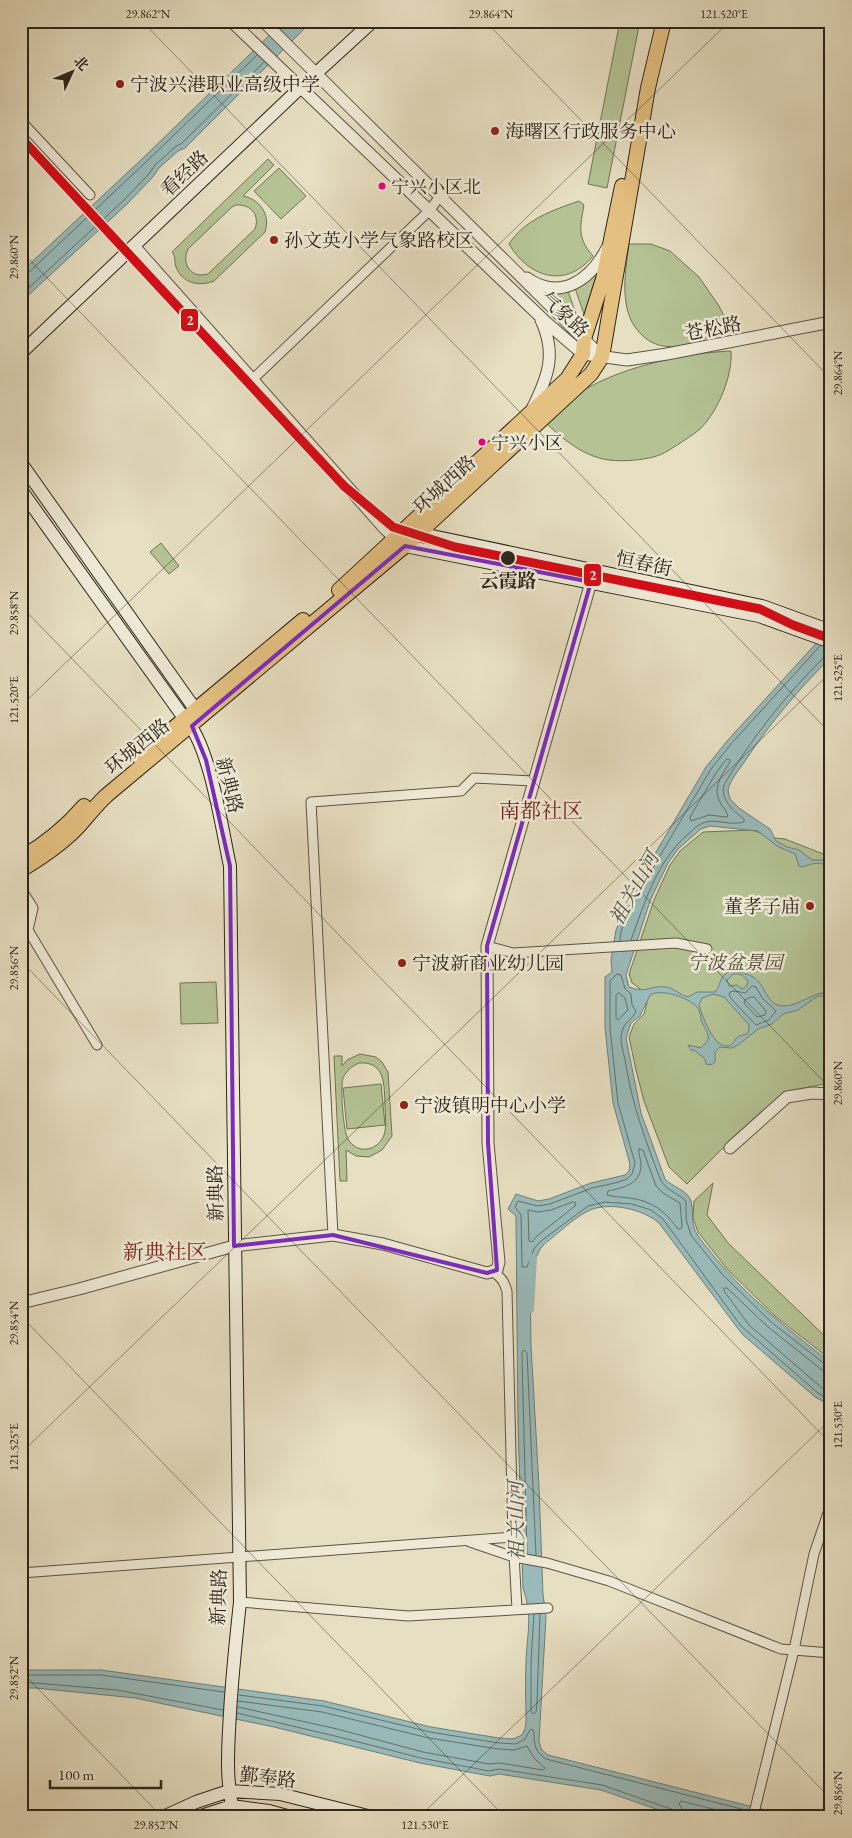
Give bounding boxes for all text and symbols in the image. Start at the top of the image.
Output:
text: 29.862°N [126,6,171,22]
text: 29.864°N [469,6,514,22]
text: 121.520°E [700,6,748,22]
north arrow [48,48,98,98]
text: 北 [70,52,93,74]
place label: 宁波兴港职业高级中学 [130,72,320,97]
marker: 宁波兴港职业高级中学 [114,78,126,90]
place label: 海曙区行政服务中心 [505,119,676,144]
marker: 海曙区行政服务中心 [489,125,501,137]
street label: 看经路 [155,145,214,202]
place label: 宁兴小区北 [391,175,481,198]
marker: 宁兴小区北 [377,181,387,191]
place label: 孙文英小学气象路校区 [284,228,474,253]
text: 29.860°N [6,234,22,279]
marker: 孙文英小学气象路校区 [268,234,280,246]
street label: 气象路 [535,286,594,343]
line badge: 2 [180,308,199,332]
text: 2 [186,311,194,329]
street label: 苍松路 [683,311,743,346]
text: 29.864°N [830,350,846,395]
place label: 宁兴小区 [491,431,563,454]
marker: 宁兴小区 [477,437,487,447]
street label: 环城西路 [408,450,481,519]
street label: 恒春街 [613,545,674,582]
marker: 云霞路 [499,549,517,567]
line badge: 2 [583,563,602,587]
text: 2 [589,566,597,584]
place label: 云霞路 [479,568,537,593]
text: 29.858°N [6,590,22,635]
text: 121.525°E [830,654,846,702]
text: 121.520°E [6,676,22,724]
street label: 环城西路 [100,713,175,780]
street label: 新典路 [210,754,249,816]
district label: 南都社区 [499,797,583,824]
water label: 祖关山河 [603,844,666,929]
place label: 董孝子庙 [724,894,800,919]
marker: 董孝子庙 [804,900,816,912]
text: 29.856°N [6,945,22,990]
park label: 宁波盆景园 [687,950,785,975]
place label: 宁波新商业幼儿园 [412,951,564,976]
marker: 宁波新商业幼儿园 [396,957,408,969]
text: 29.860°N [830,1060,846,1105]
place label: 宁波镇明中心小学 [414,1093,566,1118]
marker: 宁波镇明中心小学 [398,1099,410,1111]
street label: 新典路 [203,1164,228,1222]
district label: 新典社区 [123,1238,207,1265]
text: 29.854°N [6,1300,22,1345]
text: 121.530°E [830,1401,846,1449]
text: 121.525°E [6,1423,22,1471]
water label: 祖关山河 [502,1478,530,1561]
street label: 新典路 [205,1568,232,1626]
text: 29.852°N [6,1655,22,1700]
scale bar [50,1758,161,1790]
street label: 鄞奉路 [238,1762,298,1793]
text: 100 m [58,1765,95,1784]
text: 29.856°N [830,1770,846,1815]
text: 29.852°N [134,1817,179,1833]
text: 121.530°E [401,1817,449,1833]

